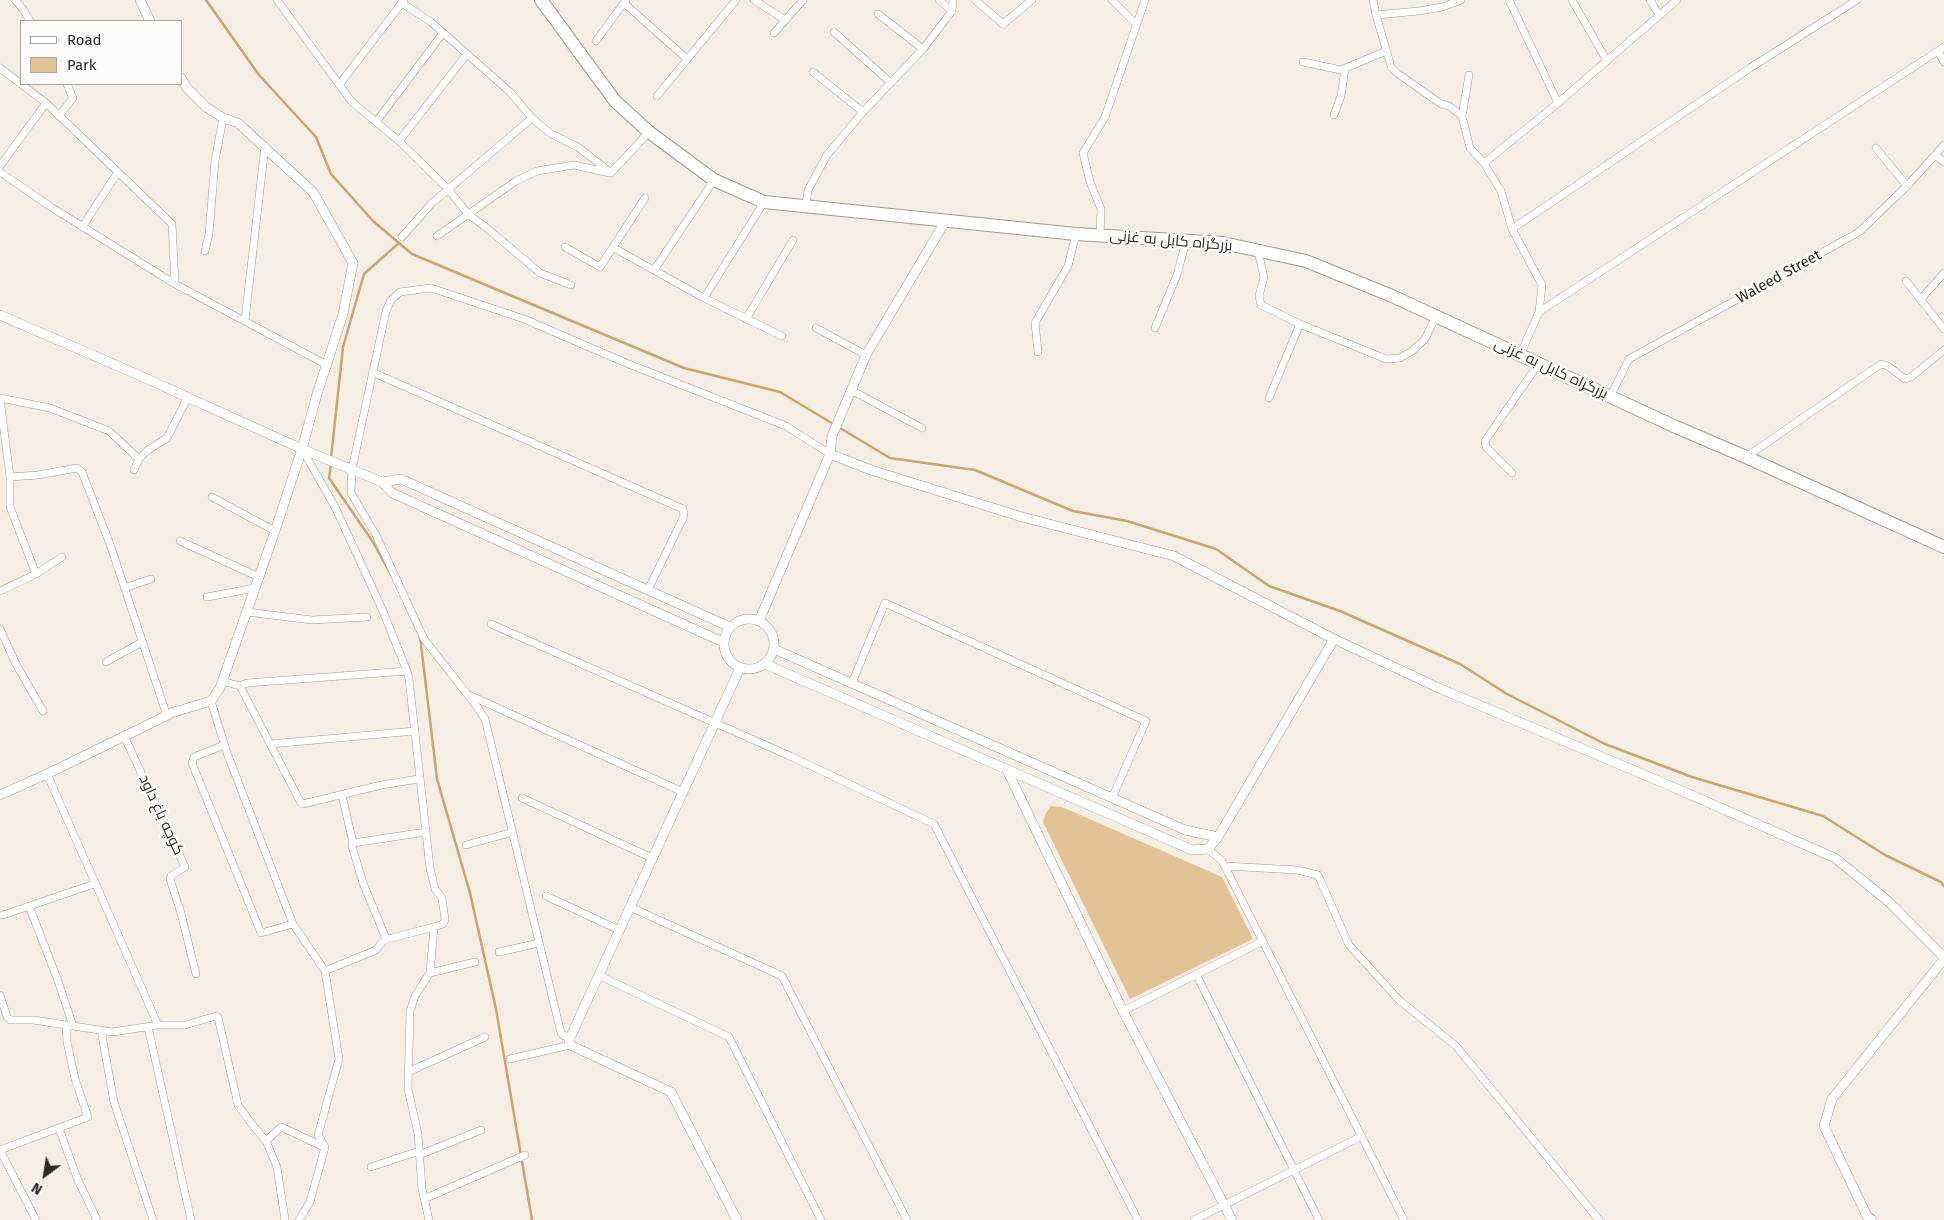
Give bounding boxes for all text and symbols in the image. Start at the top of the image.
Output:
legend [20,20,182,85]
text: Road [67,31,102,49]
text: Park [67,56,97,74]
street label: بزرگراه کابل به غزنی [1109,227,1233,255]
street label: Waleed Street [1733,246,1825,308]
street label: بزرگراه کابل به غزنی [1491,335,1611,403]
street label: کوچه باغ داود [135,772,187,858]
north arrow [20,1150,70,1200]
text: N [29,1179,45,1198]

